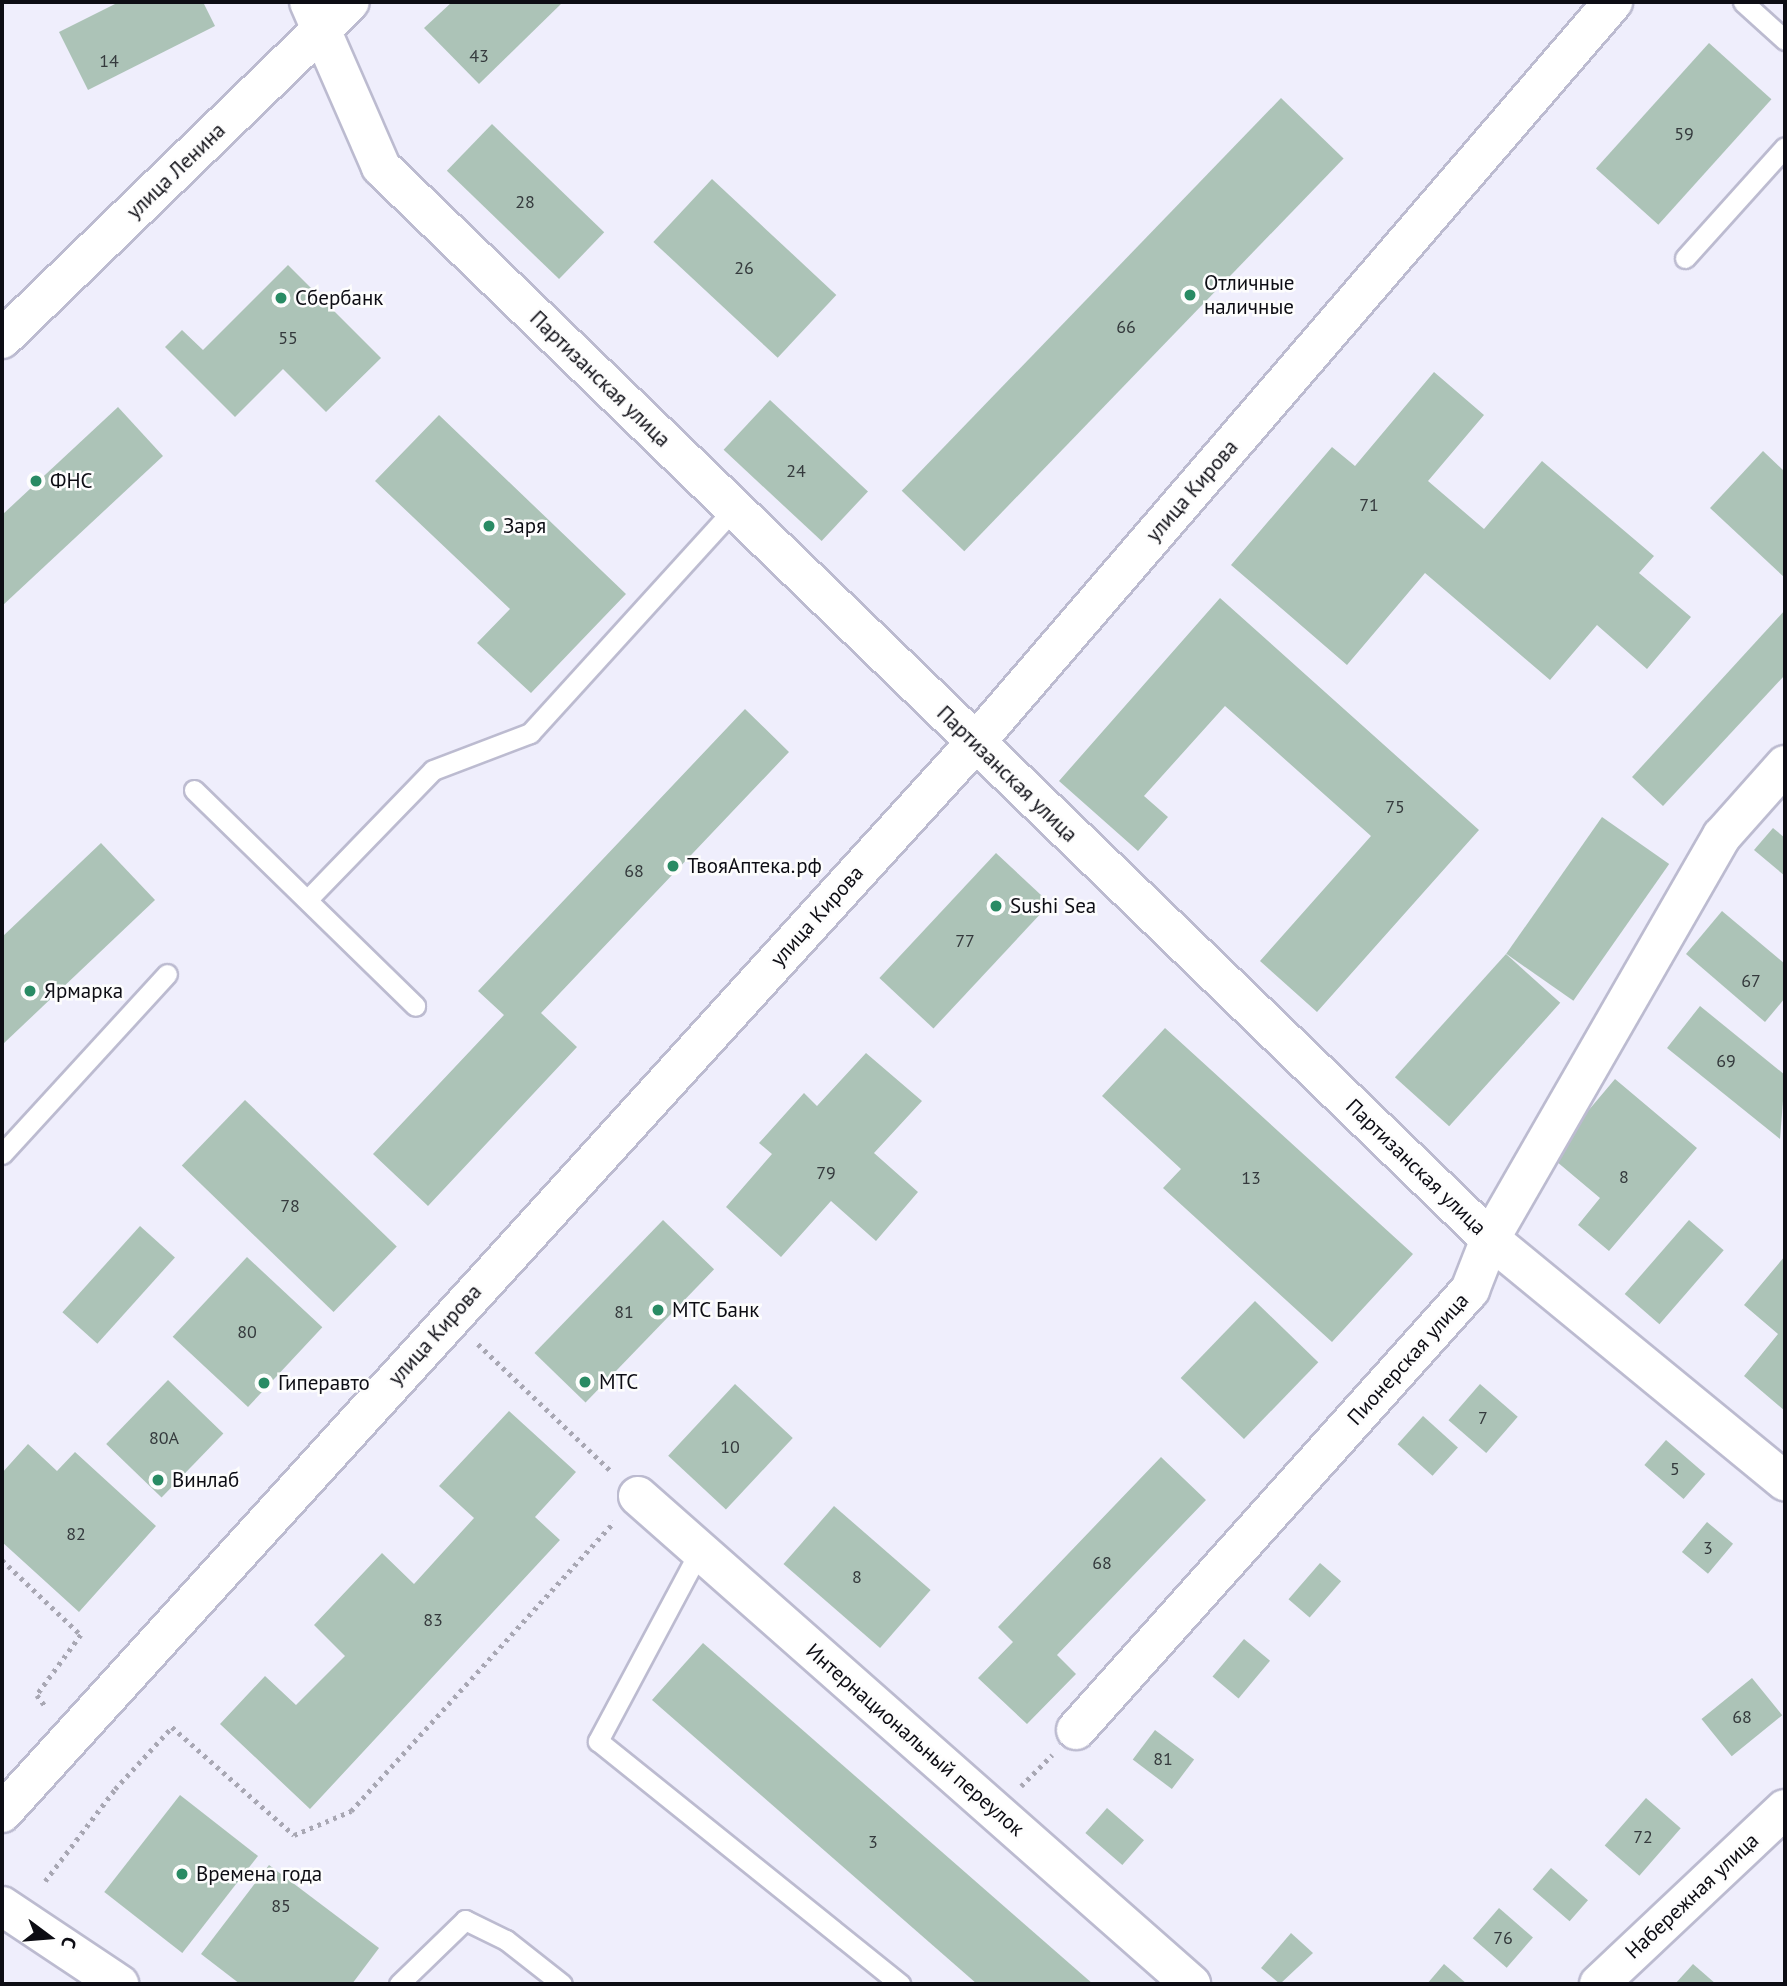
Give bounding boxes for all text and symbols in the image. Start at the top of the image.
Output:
house number: 43 [469,45,489,67]
house number: 14 [99,50,119,72]
street label: улица Ленина [121,118,231,224]
house number: 59 [1674,123,1694,145]
house number: 28 [515,191,535,213]
house number: 26 [734,257,754,279]
place label: Отличные наличные [1204,270,1294,320]
place label: Сбербанк [295,285,383,311]
marker: Отличные наличные [1182,287,1198,303]
marker: Сбербанк [273,290,289,306]
street label: Партизанская улица [525,306,675,452]
house number: 66 [1116,316,1136,338]
house number: 55 [278,327,298,349]
street label: улица Кирова [1141,435,1243,547]
house number: 24 [786,460,806,482]
place label: ФНС [50,468,92,494]
marker: ФНС [28,473,44,489]
house number: 71 [1359,494,1379,516]
place label: Заря [503,513,546,539]
marker: Заря [481,518,497,534]
street label: Партизанская улица [932,701,1082,847]
house number: 75 [1385,796,1405,818]
place label: ТвояАптека.рф [687,853,822,879]
marker: ТвояАптека.рф [665,858,681,874]
house number: 68 [624,860,644,882]
street label: улица Кирова [765,860,869,972]
place label: Sushi Sea [1010,893,1096,919]
marker: Sushi Sea [988,898,1004,914]
house number: 77 [955,930,975,952]
house number: 67 [1741,970,1761,992]
place label: Ярмарка [44,978,123,1004]
marker: Ярмарка [22,983,38,999]
house number: 69 [1716,1050,1736,1072]
street label: Партизанская улица [1341,1094,1491,1240]
house number: 79 [816,1162,836,1184]
house number: 8 [1619,1166,1629,1188]
house number: 13 [1241,1167,1261,1189]
house number: 78 [280,1195,300,1217]
street label: улица Кирова [383,1279,487,1391]
street label: Пионерская улица [1342,1288,1474,1430]
place label: МТС Банк [672,1297,760,1323]
house number: 81 [614,1301,634,1323]
marker: МТС Банк [650,1302,666,1318]
house number: 80 [237,1321,257,1343]
place label: МТС [599,1369,638,1395]
place label: Гиперавто [278,1370,370,1396]
marker: МТС [577,1374,593,1390]
marker: Гиперавто [256,1375,272,1391]
house number: 7 [1478,1407,1488,1429]
house number: 80А [149,1427,179,1449]
house number: 10 [720,1436,740,1458]
house number: 5 [1670,1458,1680,1480]
place label: Винлаб [172,1467,239,1493]
marker: Винлаб [150,1472,166,1488]
house number: 82 [66,1523,86,1545]
house number: 3 [1703,1537,1713,1559]
house number: 68 [1092,1552,1112,1574]
house number: 8 [852,1566,862,1588]
house number: 83 [423,1609,443,1631]
street label: Интернациональный переулок [801,1638,1029,1842]
house number: 68 [1732,1706,1752,1728]
house number: 81 [1153,1748,1173,1770]
house number: 72 [1633,1826,1653,1848]
street label: Набережная улица [1620,1828,1764,1964]
house number: 3 [868,1831,878,1853]
place label: Времена года [196,1861,322,1887]
marker: Времена года [174,1866,190,1882]
house number: 85 [271,1895,291,1917]
north arrow [14,1902,84,1972]
house number: 76 [1493,1927,1513,1949]
text: С [56,1934,82,1951]

